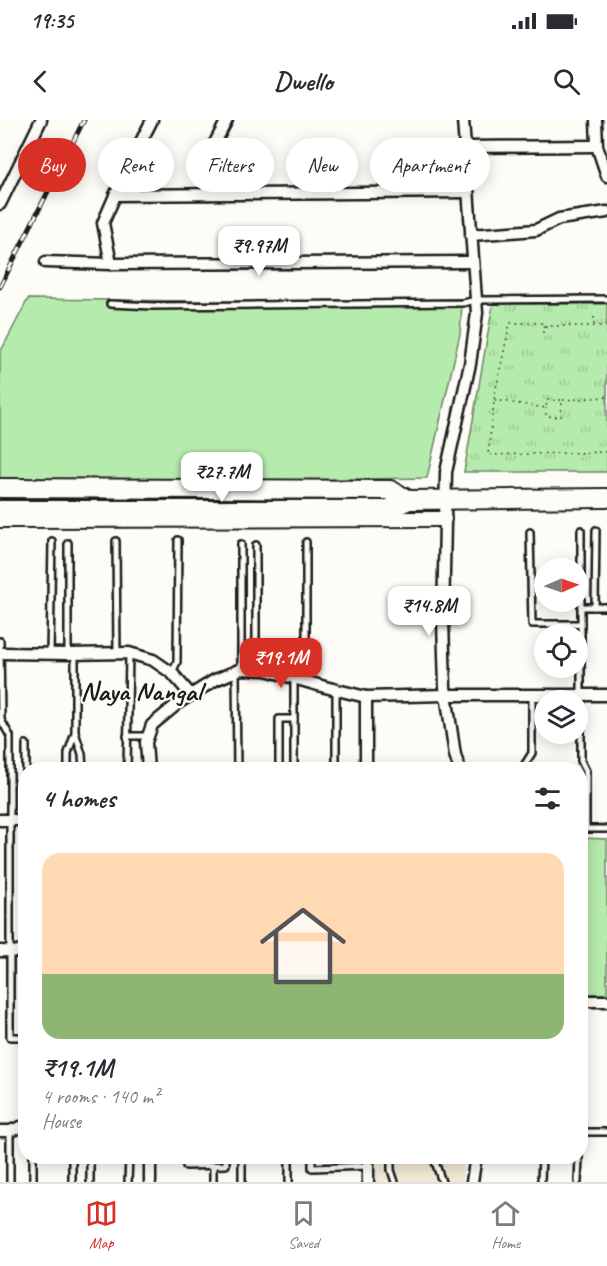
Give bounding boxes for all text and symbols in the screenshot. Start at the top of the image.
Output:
text: 19:35 [30,7,73,35]
text: Dwello [274,64,333,98]
icon: back [24,65,57,98]
icon: search [550,65,583,98]
chip: Buy [18,138,86,192]
chip: Rent [98,138,174,192]
chip: Filters [186,138,274,192]
chip: New [286,138,358,192]
chip: Apartment [370,138,490,192]
pin: ₹9.97M [210,226,308,277]
text: ₹9.97M [232,233,286,258]
pin: ₹27.7M [173,452,271,503]
text: ₹27.7M [195,459,249,484]
north arrow [534,558,588,612]
map controls [534,558,588,744]
pin: ₹14.8M [380,586,478,637]
text: ₹14.8M [402,593,456,618]
button: locate [534,624,588,678]
pin: ₹19.1M [232,638,330,689]
text: ₹19.1M [254,645,308,670]
district label: Naya Nangal [81,674,207,708]
button: layers [534,690,588,744]
text: 4 homes [42,782,115,815]
icon: filters [531,782,564,815]
icon: home [249,892,357,1000]
text: ₹19.1M [42,1051,113,1084]
text: 4 rooms · 140 m² [42,1084,159,1109]
text: House [42,1109,81,1134]
tab: Map [85,1197,118,1253]
tab: Saved [287,1197,320,1253]
tab: Home [489,1197,522,1253]

